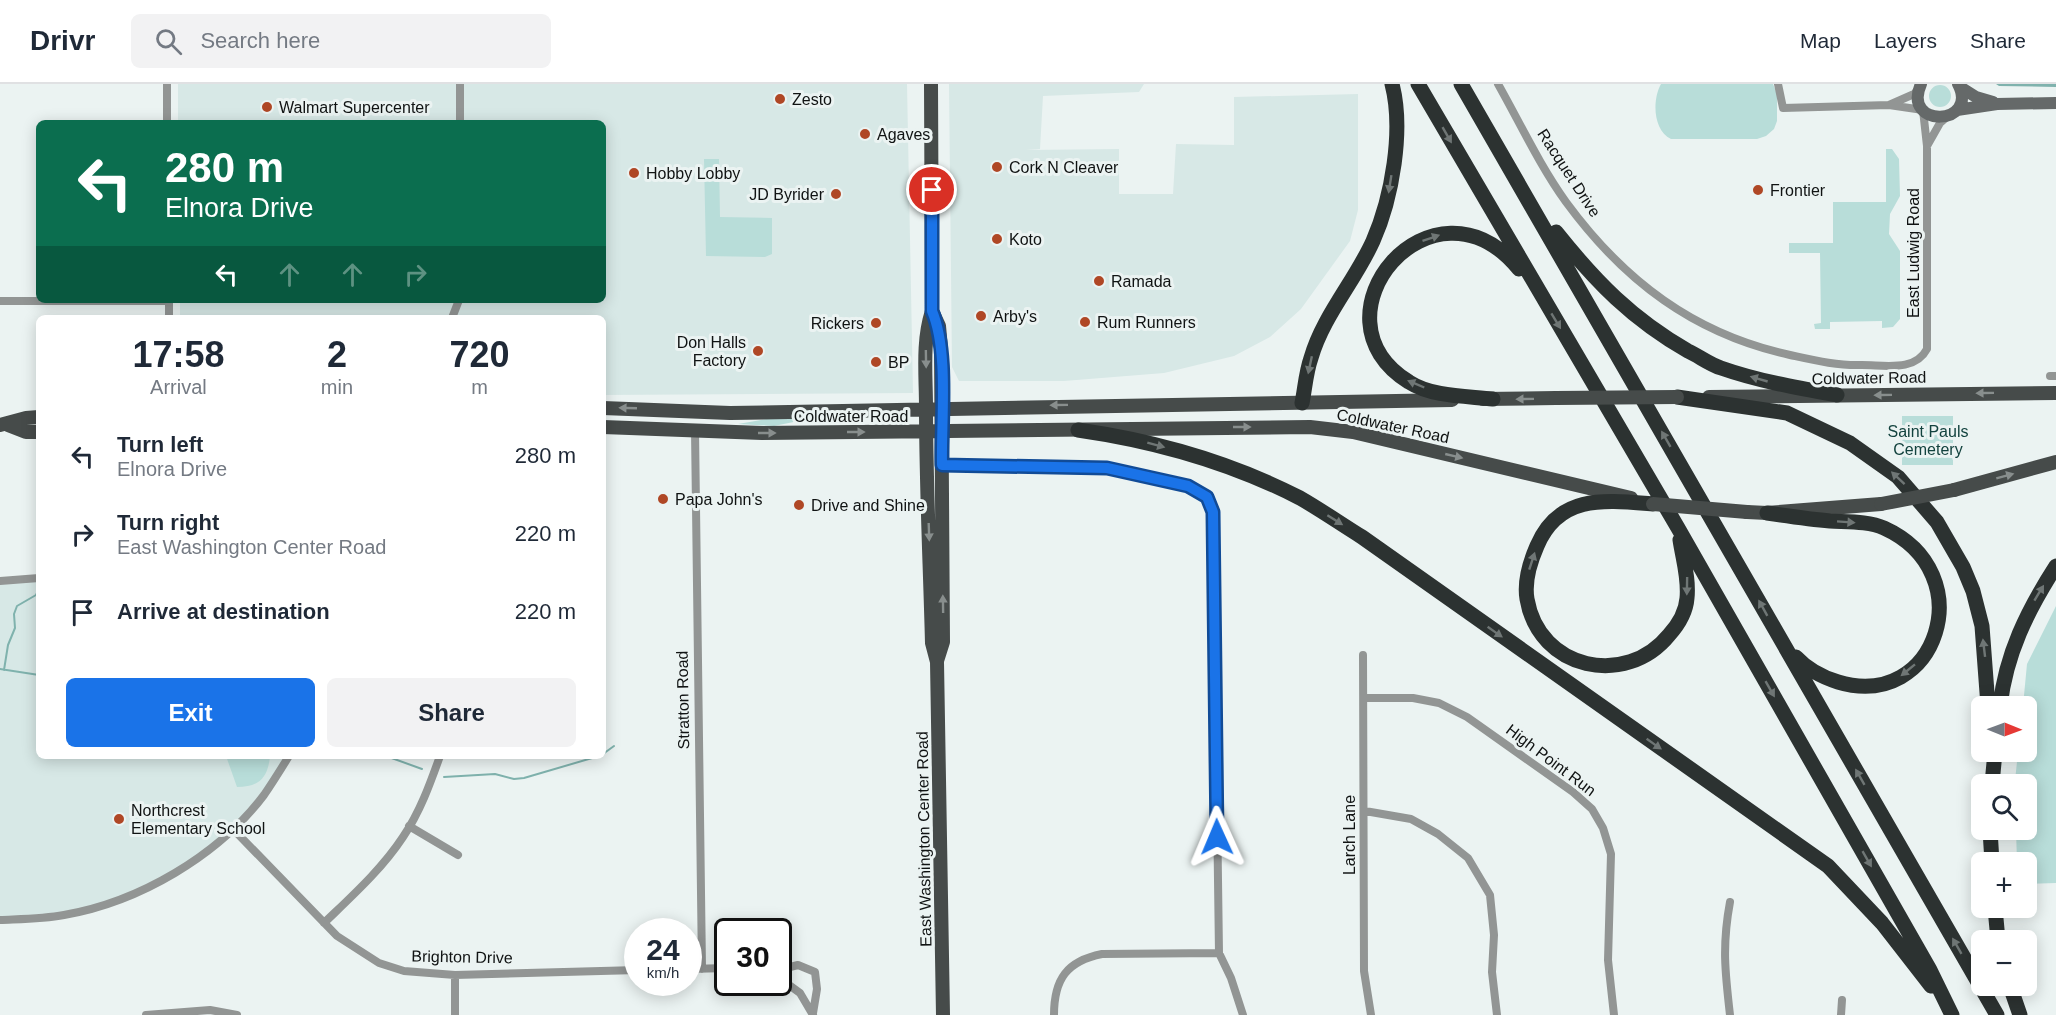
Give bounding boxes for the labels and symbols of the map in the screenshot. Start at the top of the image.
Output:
place label: Zesto [792,91,832,108]
marker: Zesto [773,92,787,106]
place label: Walmart Supercenter [279,99,430,116]
marker: Walmart Supercenter [260,100,274,114]
place label: Agaves [877,126,930,143]
street label: Racquet Drive [1534,126,1604,220]
marker: Agaves [858,127,872,141]
one-way arrow [1441,127,1452,143]
place label: Cork N Cleaver [1009,159,1119,176]
marker: Cork N Cleaver [990,160,1004,174]
pin [906,164,957,215]
place label: Hobby Lobby [646,165,740,182]
marker: Hobby Lobby [627,166,641,180]
one-way arrow [1385,174,1394,193]
place label: Frontier [1770,182,1826,199]
marker: Frontier [1751,183,1765,197]
place label: JD Byrider [749,186,825,203]
marker: JD Byrider [829,187,843,201]
street label: East Ludwig Road [1905,188,1922,318]
place label: Koto [1009,231,1042,248]
marker: Koto [990,232,1004,246]
one-way arrow [1422,232,1440,242]
place label: Ramada [1111,273,1172,290]
marker: Ramada [1092,274,1106,288]
place label: Arby's [993,308,1037,325]
marker: Arby's [974,309,988,323]
one-way arrow [1550,313,1561,329]
place label: Rum Runners [1097,314,1196,331]
place label: Rickers [811,315,864,332]
marker: Rum Runners [1078,315,1092,329]
marker: Rickers [869,316,883,330]
place label: Don Halls Factory [677,334,746,369]
marker: Don Halls Factory [751,344,765,358]
one-way arrow [921,349,930,368]
place label: BP [888,354,909,371]
marker: BP [869,355,883,369]
one-way arrow [1305,356,1314,375]
street label: Coldwater Road [1811,369,1927,387]
one-way arrow [1750,374,1768,383]
one-way arrow [1406,379,1424,389]
one-way arrow [1975,388,1994,398]
one-way arrow [1873,390,1892,399]
one-way arrow [1515,394,1534,404]
one-way arrow [1049,400,1068,410]
one-way arrow [619,404,638,413]
street label: Coldwater Road [1335,406,1451,446]
street label: Coldwater Road [794,408,908,425]
one-way arrow [1232,422,1251,432]
park label: Saint Pauls Cemetery [1888,423,1968,458]
one-way arrow [847,427,866,437]
one-way arrow [758,428,777,437]
one-way arrow [1661,430,1671,447]
one-way arrow [1147,441,1165,450]
one-way arrow [1445,452,1464,461]
one-way arrow [1996,471,2014,480]
one-way arrow [1891,472,1905,486]
place label: Papa John's [675,491,763,508]
marker: Papa John's [656,492,670,506]
place label: Drive and Shine [811,497,925,514]
marker: Drive and Shine [792,498,806,512]
one-way arrow [1327,515,1343,526]
one-way arrow [1836,517,1855,527]
one-way arrow [924,522,933,541]
one-way arrow [1527,552,1537,570]
one-way arrow [1682,576,1692,595]
one-way arrow [2034,585,2045,601]
one-way arrow [938,594,948,613]
one-way arrow [1758,599,1768,616]
one-way arrow [1487,625,1502,637]
one-way arrow [1979,639,1989,658]
street label: Stratton Road [674,650,692,750]
one-way arrow [1900,664,1916,677]
one-way arrow [1765,681,1775,698]
north arrow [1971,696,2037,762]
street label: High Point Run [1503,721,1599,799]
street label: East Washington Center Road [914,731,934,947]
one-way arrow [1646,738,1662,750]
one-way arrow [1854,769,1865,785]
street label: Larch Lane [1341,795,1358,875]
place label: Northcrest Elementary School [131,802,265,837]
position arrow [1185,805,1249,869]
marker: Northcrest Elementary School [112,812,126,826]
one-way arrow [1862,851,1872,868]
speed limit sign: 30 [714,918,792,996]
one-way arrow [1952,937,1962,954]
street label: Brighton Drive [411,948,513,966]

